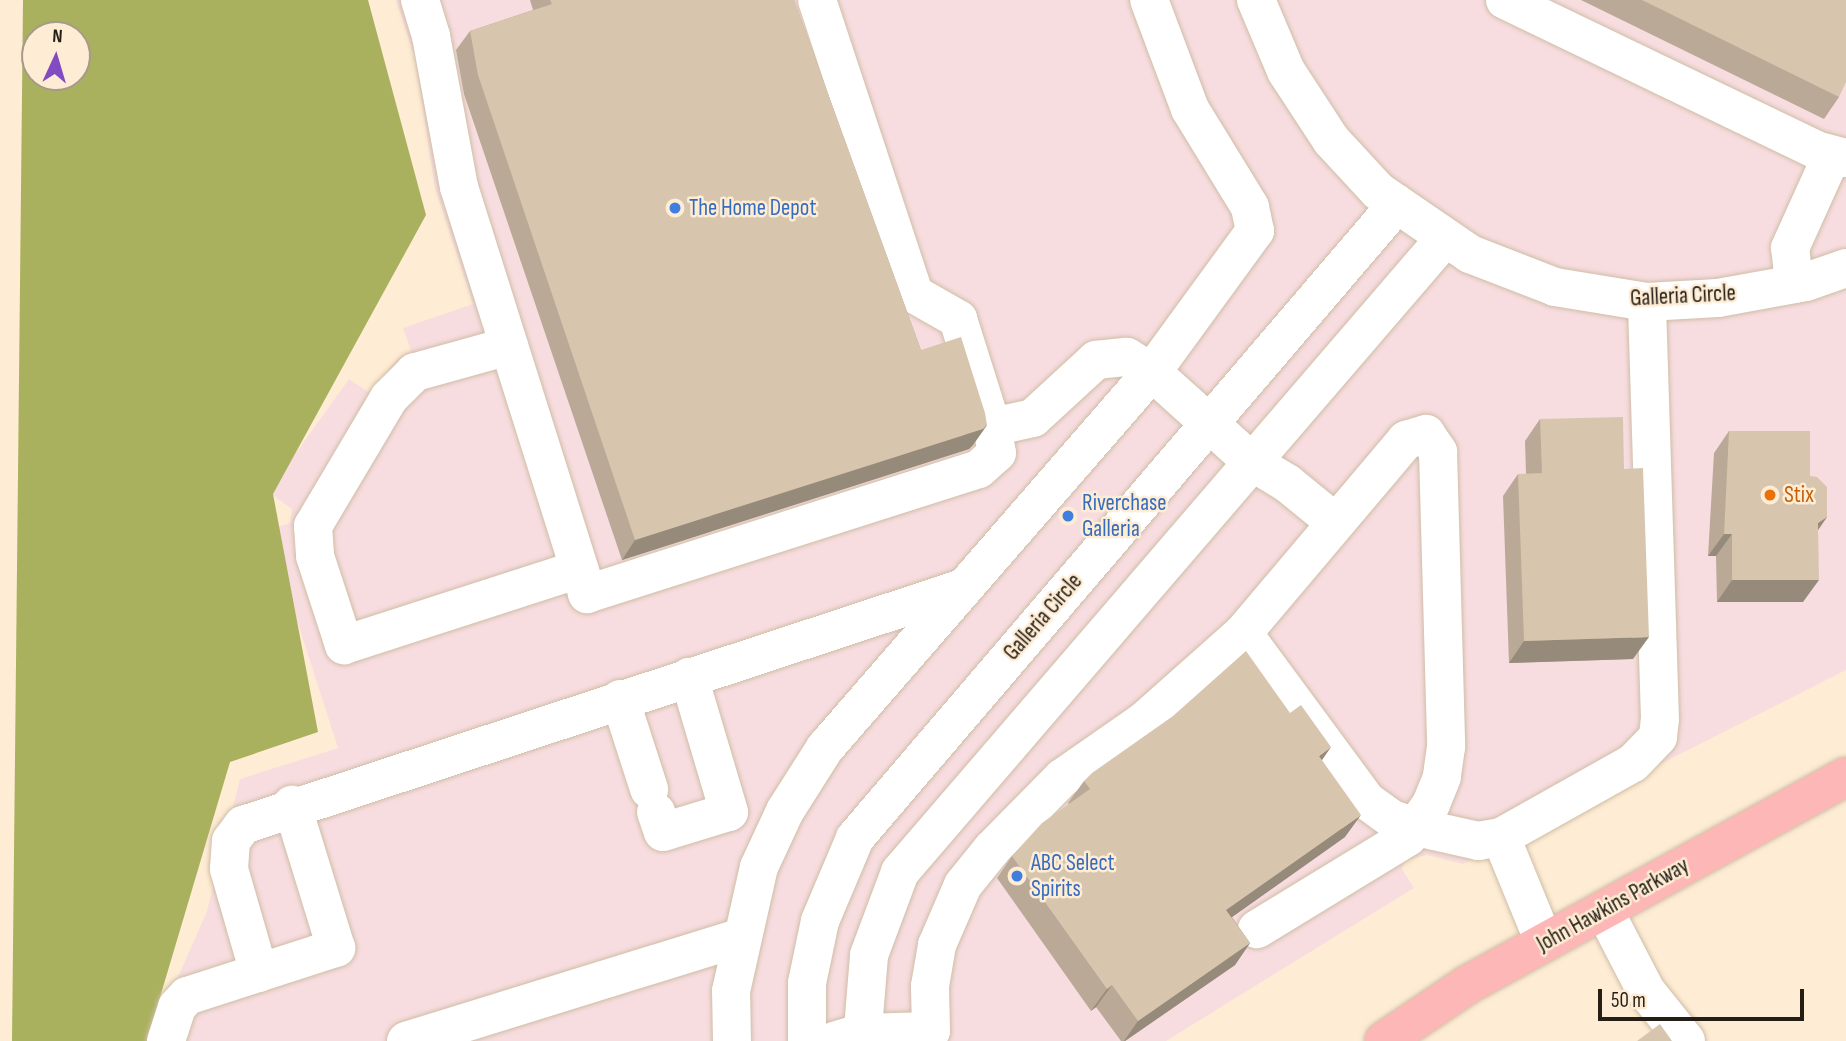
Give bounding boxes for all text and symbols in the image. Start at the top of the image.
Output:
north arrow [21,21,91,91]
text: N [51,25,63,48]
place label: The Home Depot [689,194,816,222]
marker: The Home Depot [667,200,683,216]
street label: Galleria Circle [1629,279,1737,313]
place label: Stix [1784,481,1814,509]
marker: Stix [1762,487,1778,503]
place label: Riverchase Galleria [1082,489,1167,543]
marker: Riverchase Galleria [1060,508,1076,524]
street label: Galleria Circle [998,568,1088,666]
place label: ABC Select Spirits [1031,849,1115,903]
street label: John Hawkins Parkway [1532,852,1694,958]
marker: ABC Select Spirits [1009,868,1025,884]
scale bar [1601,974,1808,1018]
text: 50 m [1611,988,1646,1013]

